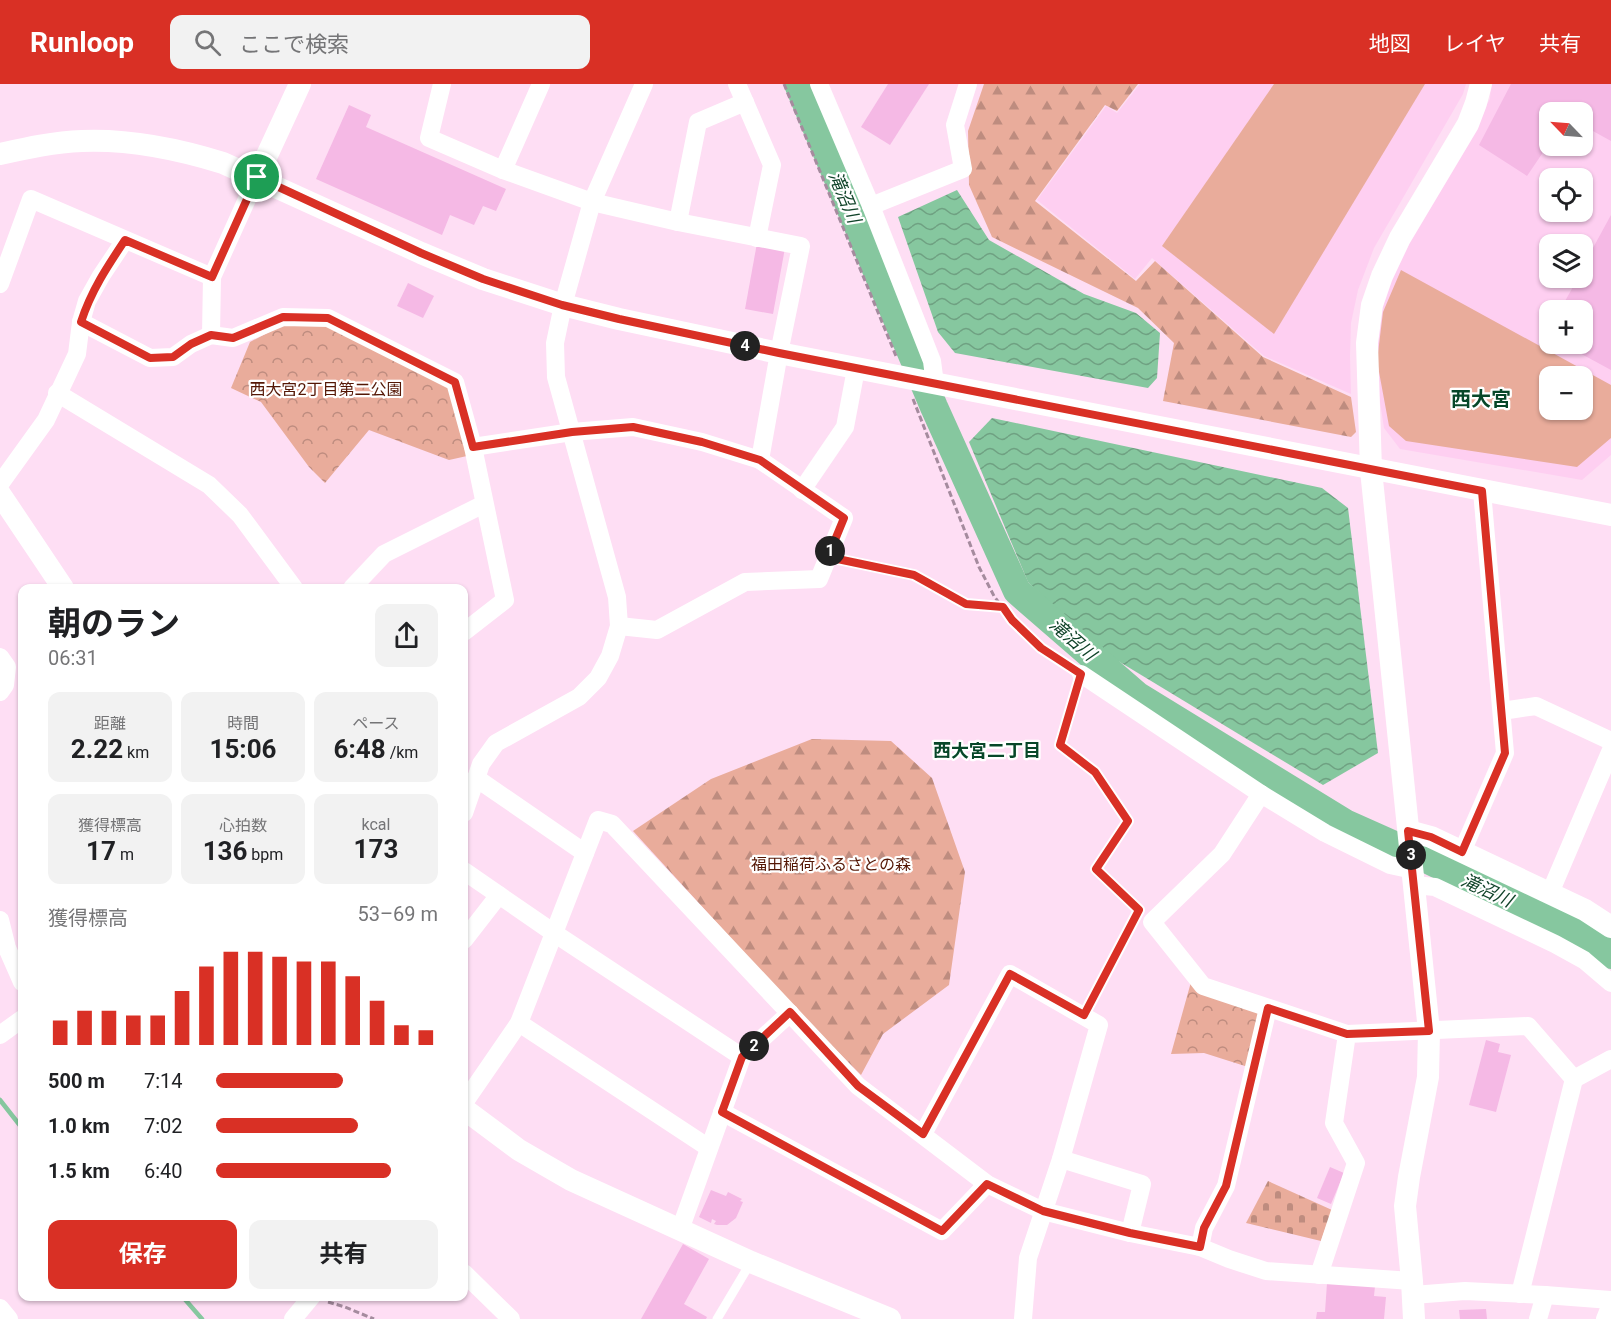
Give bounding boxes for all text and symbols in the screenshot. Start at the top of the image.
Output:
search box [170,15,590,69]
text: Runloop [30,26,134,59]
icon: search [191,26,224,59]
text: ここで検索 [239,32,349,57]
text: 地図 [1369,32,1411,56]
text: レイヤ [1444,32,1506,56]
text: 共有 [1539,32,1581,56]
north arrow [1539,102,1593,156]
map controls [1539,102,1593,420]
pin [231,151,282,202]
icon: arrive [240,160,273,193]
water label: 滝沼川 [825,168,866,228]
button: locate [1539,168,1593,222]
button: layers [1539,234,1593,288]
button: + [1539,300,1593,354]
pin: 4 [730,331,760,361]
text: 4 [740,336,750,355]
button: − [1539,366,1593,420]
park label: 西大宮2丁目第二公園 [250,380,403,399]
district label: 西大宮 [1451,387,1511,411]
pin: 1 [815,536,845,566]
text: 1 [825,541,835,560]
text: 朝のラン [48,604,180,643]
button: share [375,604,438,667]
water label: 滝沼川 [1046,613,1102,666]
text: 06:31 [48,646,98,670]
text: 距離 [94,714,126,733]
text: 時間 [227,714,259,733]
text: ペース [352,714,400,733]
text: 2.22 [71,734,123,764]
text: 15:06 [210,734,277,764]
text: 6:48 [334,734,386,764]
district label: 西大宮二丁目 [933,740,1041,761]
text: km [123,743,149,762]
text: /km [386,743,418,762]
text: kcal [362,815,390,834]
text: 獲得標高 [78,816,142,835]
text: 心拍数 [219,816,267,835]
text: 173 [354,834,398,864]
text: 17 [86,836,116,866]
text: 136 [203,836,247,866]
pin: 3 [1396,840,1426,870]
text: m [116,845,134,864]
text: bpm [247,845,283,864]
text: 3 [1406,845,1416,864]
park label: 福田稲荷ふるさとの森 [751,855,911,874]
water label: 滝沼川 [1458,869,1518,912]
text: 53–69 m [357,902,438,926]
text: 獲得標高 [48,906,128,930]
pin: 2 [739,1031,769,1061]
text: 2 [749,1036,759,1055]
text: 500 m [48,1069,105,1093]
text: 7:14 [144,1069,183,1093]
text: 1.0 km [48,1114,110,1138]
text: 7:02 [144,1114,183,1138]
text: 1.5 km [48,1159,110,1183]
text: 6:40 [144,1159,183,1183]
button: 保存 [48,1220,237,1289]
button: 共有 [249,1220,438,1289]

